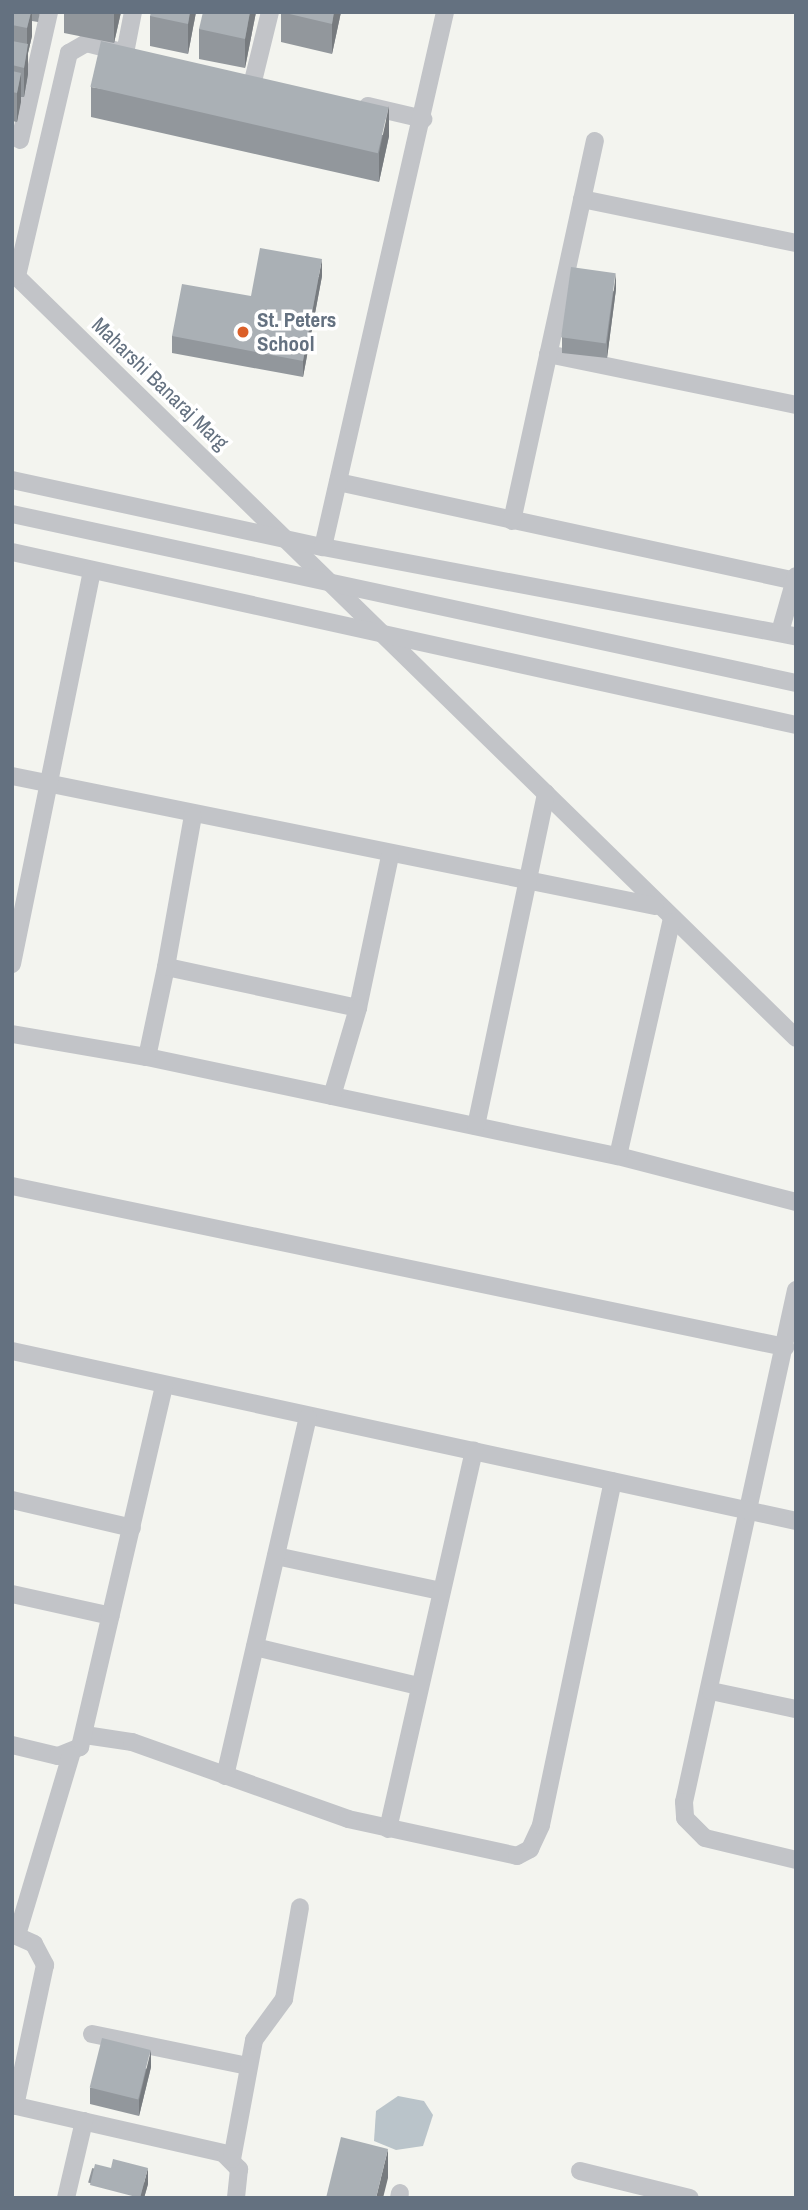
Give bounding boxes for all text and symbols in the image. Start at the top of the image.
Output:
place label: St. Peters School [257,307,336,357]
street label: Maharshi Banaraj Marg [87,312,233,456]
marker: St. Peters School [235,324,251,340]

